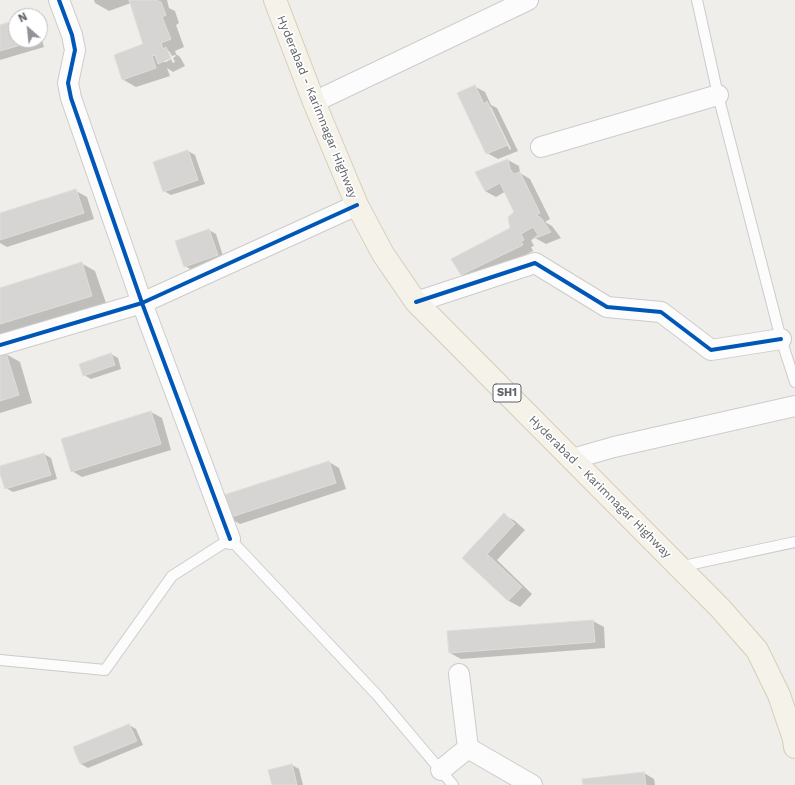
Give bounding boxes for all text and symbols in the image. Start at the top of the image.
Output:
north arrow [8,8,48,48]
text: N [16,10,29,25]
street label: Hyderabad - Karimnagar Highway [274,14,360,200]
road number: SH1 [493,384,521,402]
street label: Hyderabad - Karimnagar Highway [526,413,674,561]

